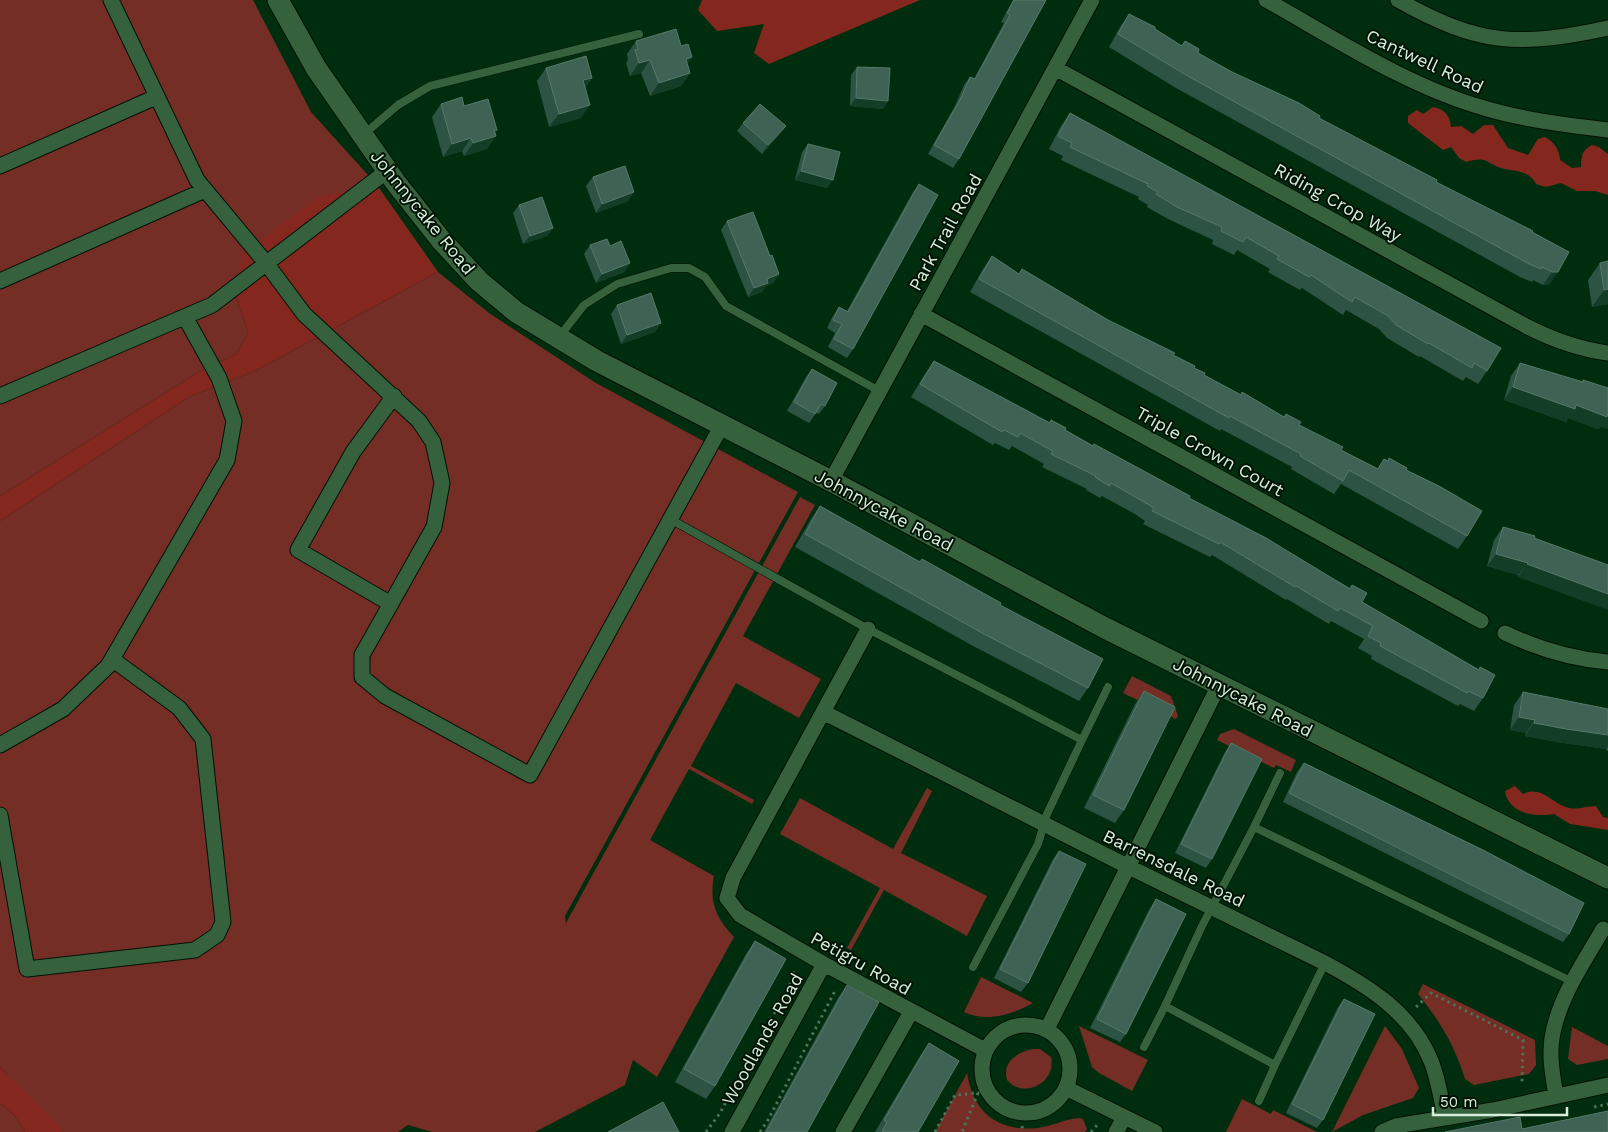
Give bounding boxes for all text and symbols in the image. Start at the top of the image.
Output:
street label: Cantwell Road [1363,25,1487,97]
street label: Johnnycake Road [366,146,480,278]
street label: Riding Crop Way [1271,158,1406,246]
street label: Park Trail Road [904,170,986,294]
street label: Triple Crown Court [1132,402,1288,501]
street label: Johnnycake Road [811,465,957,555]
street label: Johnnycake Road [1170,653,1316,741]
street label: Barrensdale Road [1100,825,1248,911]
street label: Petigru Road [807,927,915,999]
street label: Woodlands Road [717,970,807,1108]
scale bar [1433,1084,1567,1116]
text: 50 m [1440,1093,1477,1111]

